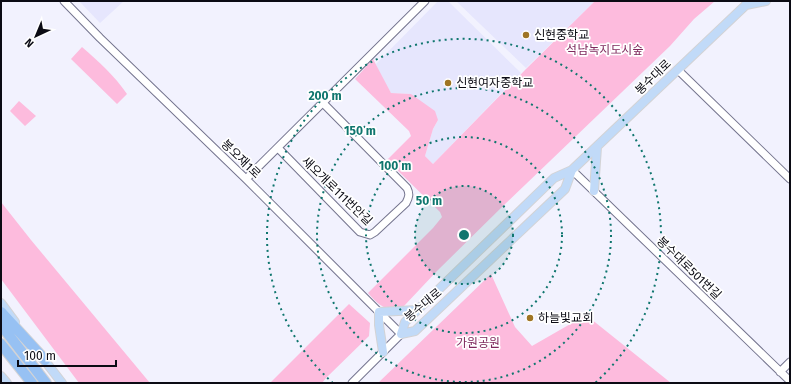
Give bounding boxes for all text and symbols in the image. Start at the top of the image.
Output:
north arrow [16,16,56,56]
place label: 신현중학교 [534,28,589,42]
marker: 신현중학교 [521,30,531,40]
text: N [22,36,37,50]
park label: 석남녹지도시숲 [566,43,644,57]
street label: 봉수대로 [632,57,674,97]
place label: 신현여자중학교 [456,76,533,90]
marker: 신현여자중학교 [443,78,453,88]
text: 200 m [308,89,342,103]
text: 150 m [344,124,376,138]
street label: 봉오재1로 [218,137,264,181]
street label: 새오개로111번안길 [299,154,375,228]
text: 100 m [379,159,411,173]
text: 50 m [416,194,442,208]
centre of rings [457,228,471,242]
street label: 봉수대로501번길 [654,234,724,302]
street label: 봉수대로 [402,285,444,325]
place label: 하늘빛교회 [538,311,593,325]
marker: 하늘빛교회 [525,313,535,323]
park label: 가원공원 [456,336,500,350]
scale bar [18,342,116,368]
text: 100 m [24,349,56,363]

